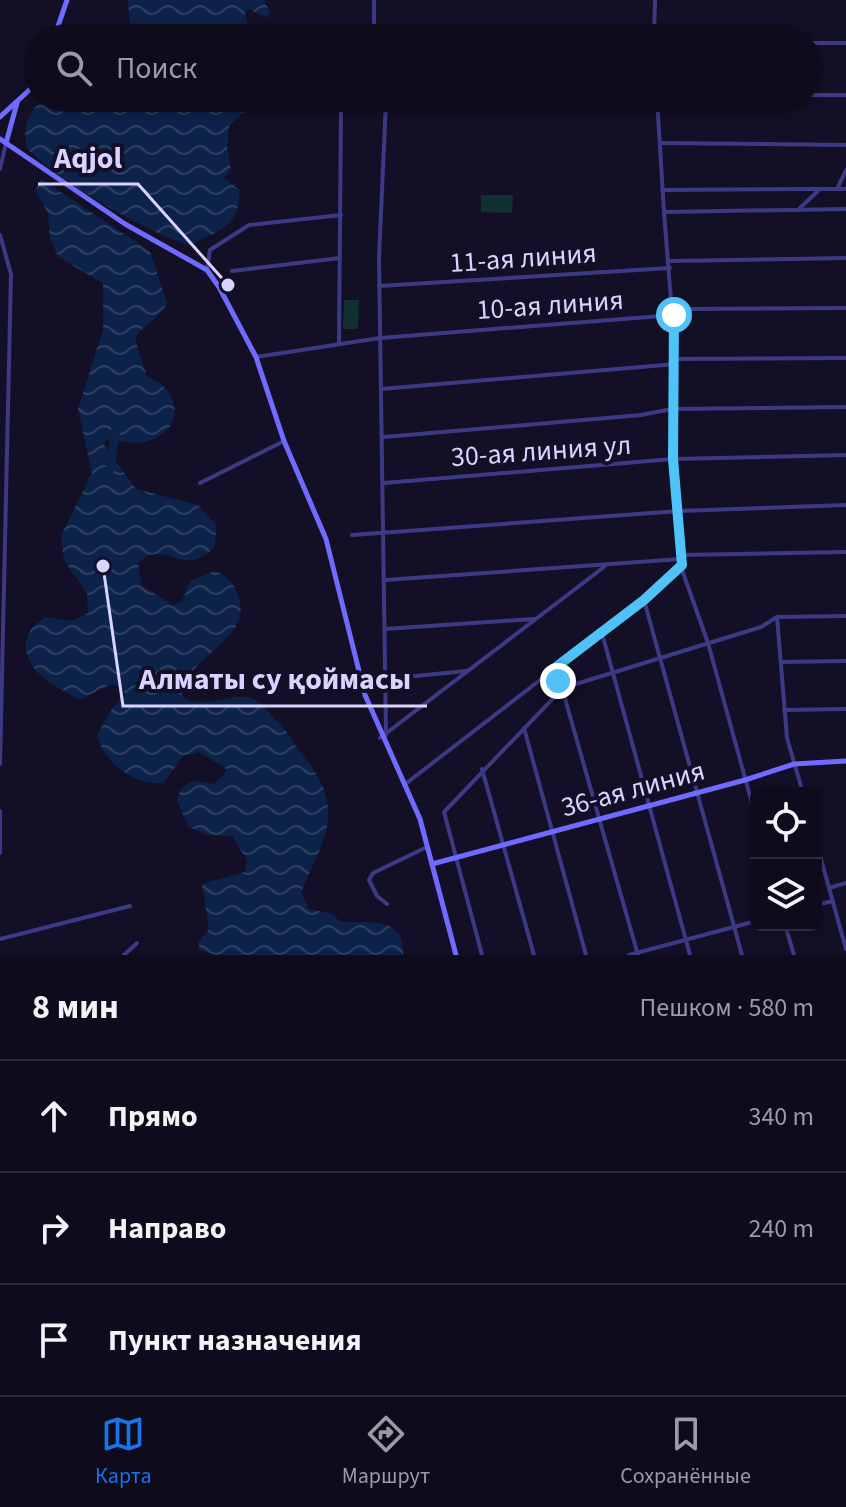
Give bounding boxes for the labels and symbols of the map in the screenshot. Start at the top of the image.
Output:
callout: Aqjol [38,130,138,184]
text: Aqjol [53,137,122,180]
street label: 11-ая линия [448,233,598,283]
street label: 10-ая линия [475,280,625,330]
route start [656,297,692,333]
street label: 30-ая линия ул [449,425,633,477]
callout: Алматы су қоймасы [123,652,427,706]
text: Алматы су қоймасы [138,658,411,701]
route end [540,663,576,699]
street label: 36-ая линия [557,751,709,827]

